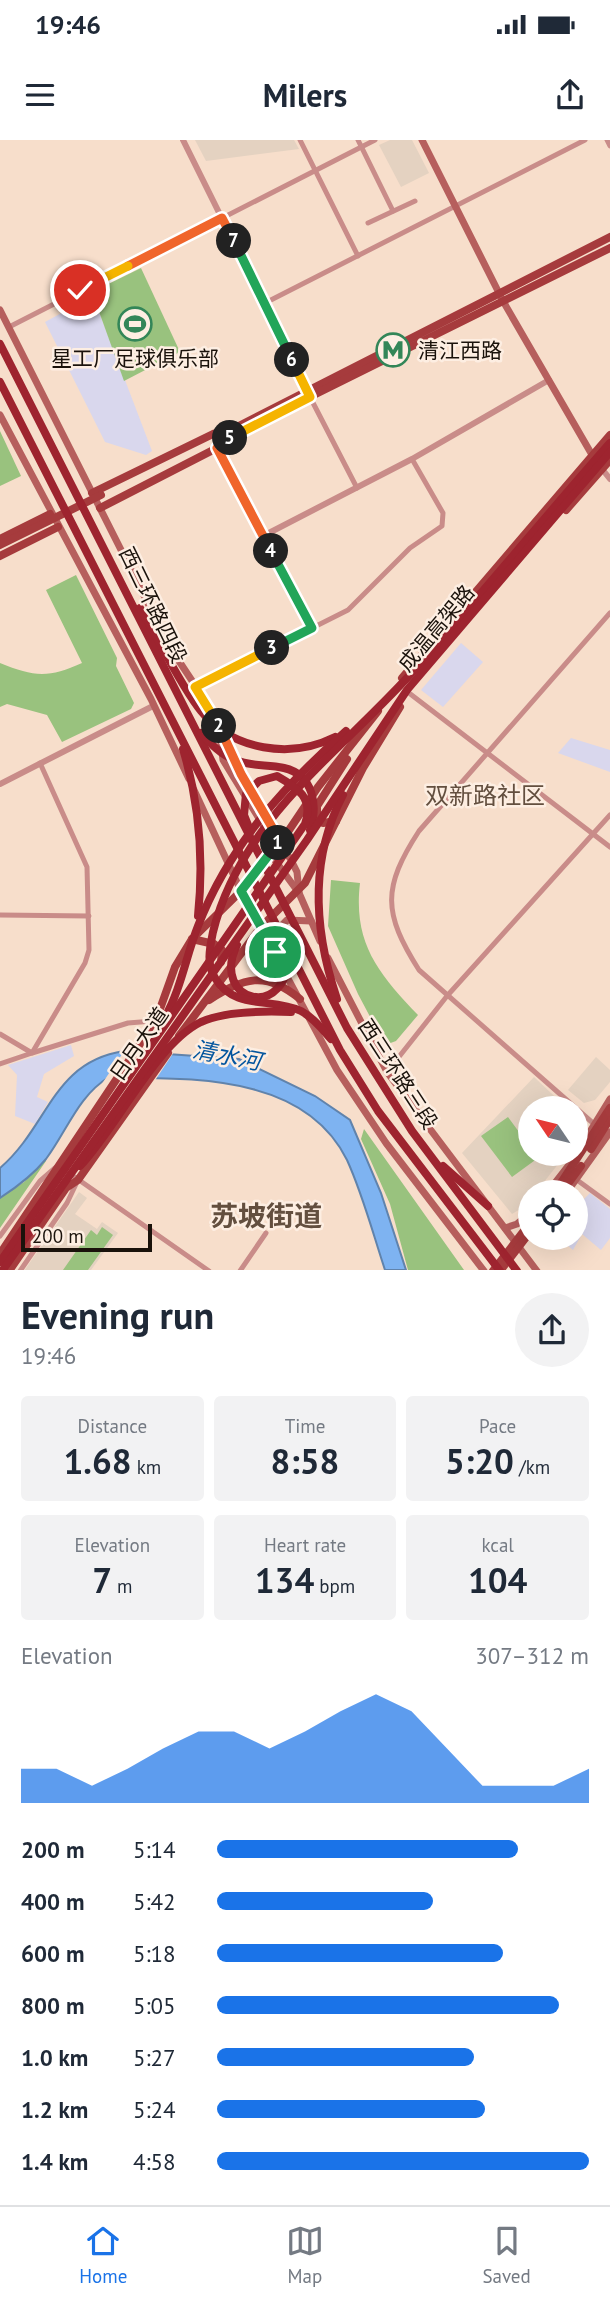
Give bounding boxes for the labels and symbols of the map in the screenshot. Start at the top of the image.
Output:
pin: 7 [216,224,252,259]
pin [50,260,110,320]
sports icon: 星工厂足球俱乐部 [116,305,154,343]
metro station icon: 清江西路 [374,331,412,369]
place label: 清江西路 [418,337,502,364]
pin: 6 [274,342,310,378]
place label: 星工厂足球俱乐部 [51,345,219,372]
pin: 5 [212,420,247,456]
pin: 4 [254,534,288,568]
street label: 西三环路四段 [113,542,193,668]
street label: 成温高架路 [392,579,480,677]
pin: 3 [254,630,290,666]
pin: 2 [202,708,236,744]
district label: 双新路社区 [425,780,545,811]
pin: 1 [260,826,296,860]
pin [245,922,305,982]
street label: 日月大道 [104,1002,174,1086]
street label: 西三环路三段 [352,1014,444,1134]
water label: 清水河 [190,1034,268,1077]
north arrow [518,1096,588,1166]
district label: 苏坡街道 [210,1197,322,1234]
scale bar [21,1222,152,1253]

